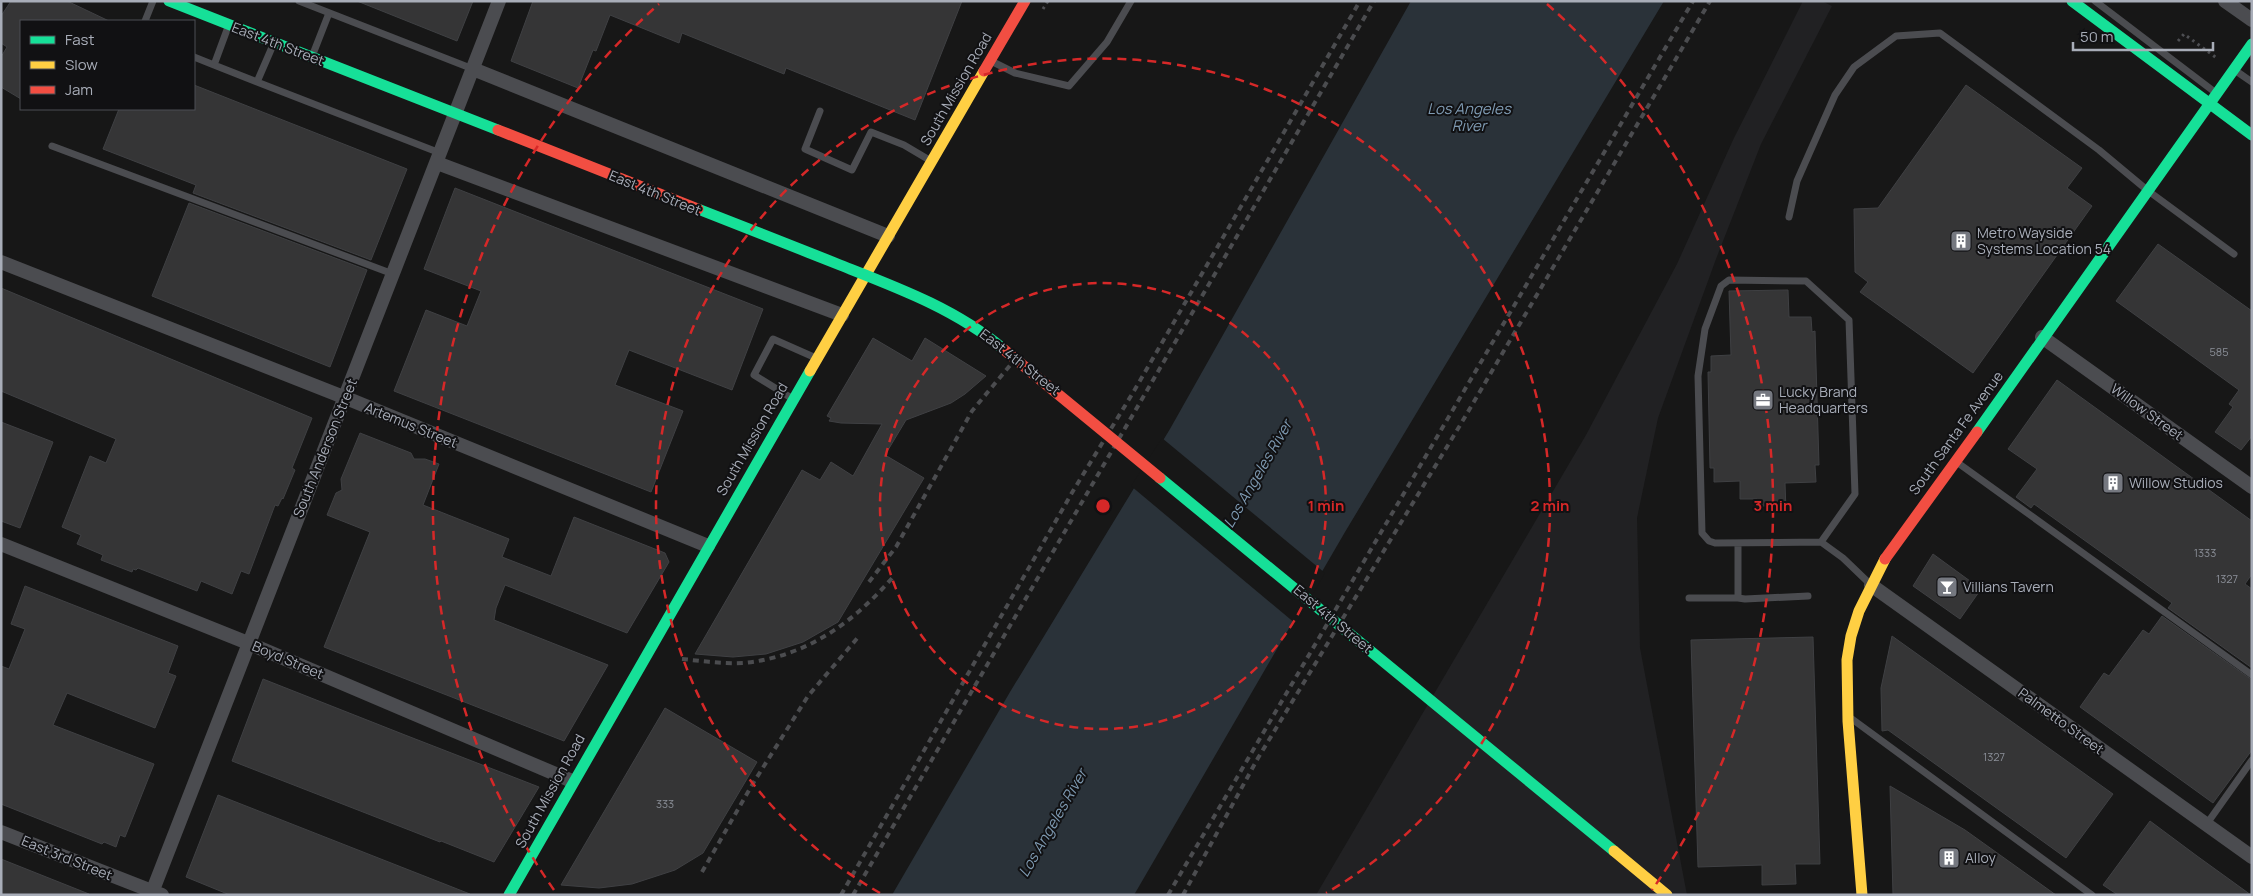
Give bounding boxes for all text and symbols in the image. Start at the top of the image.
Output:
street label: East 4th Street [229,17,328,70]
legend [20,20,195,110]
scale bar [2073,20,2213,52]
text: 50 m [2080,26,2114,47]
text: Fast [65,29,94,50]
street label: South Mission Road [915,29,996,149]
text: Slow [65,54,98,75]
text: Jam [65,79,93,100]
water label: Los Angeles River [1427,98,1512,136]
street label: East 4th Street [606,165,704,220]
place label: Metro Wayside Systems Location 54 [1977,223,2111,258]
building icon: Metro Wayside Systems Location 54 [1949,229,1973,253]
street label: East 4th Street [976,324,1065,399]
house number: 585 [2209,344,2229,359]
street label: South Santa Fe Avenue [1904,367,2007,498]
street label: South Anderson Street [288,375,361,520]
street label: South Mission Road [711,379,792,499]
street label: Willow Street [2107,379,2188,445]
place label: Lucky Brand Headquarters [1779,382,1868,417]
office icon: Lucky Brand Headquarters [1751,388,1775,412]
street label: Artemus Street [362,397,461,452]
water label: Los Angeles River [1218,414,1298,531]
building icon: Willow Studios [2101,471,2125,495]
place label: Willow Studios [2129,473,2223,492]
text: 1 min [1308,495,1344,516]
text: 2 min [1530,495,1570,516]
text: 3 min [1754,495,1792,516]
centre of rings [1094,497,1112,515]
house number: 1333 [2194,545,2216,560]
house number: 1327 [2216,571,2238,586]
bar icon: Villians Tavern [1935,575,1959,599]
place label: Villians Tavern [1963,577,2054,596]
street label: East 4th Street [1290,580,1377,658]
street label: Boyd Street [250,636,327,683]
street label: Palmetto Street [2015,683,2108,758]
street label: South Mission Road [510,730,589,851]
house number: 1327 [1983,749,2005,764]
water label: Los Angeles River [1013,763,1093,880]
house number: 333 [656,796,674,811]
street label: East 3rd Street [19,831,116,885]
building icon: Alloy [1937,846,1961,870]
place label: Alloy [1965,848,1996,867]

